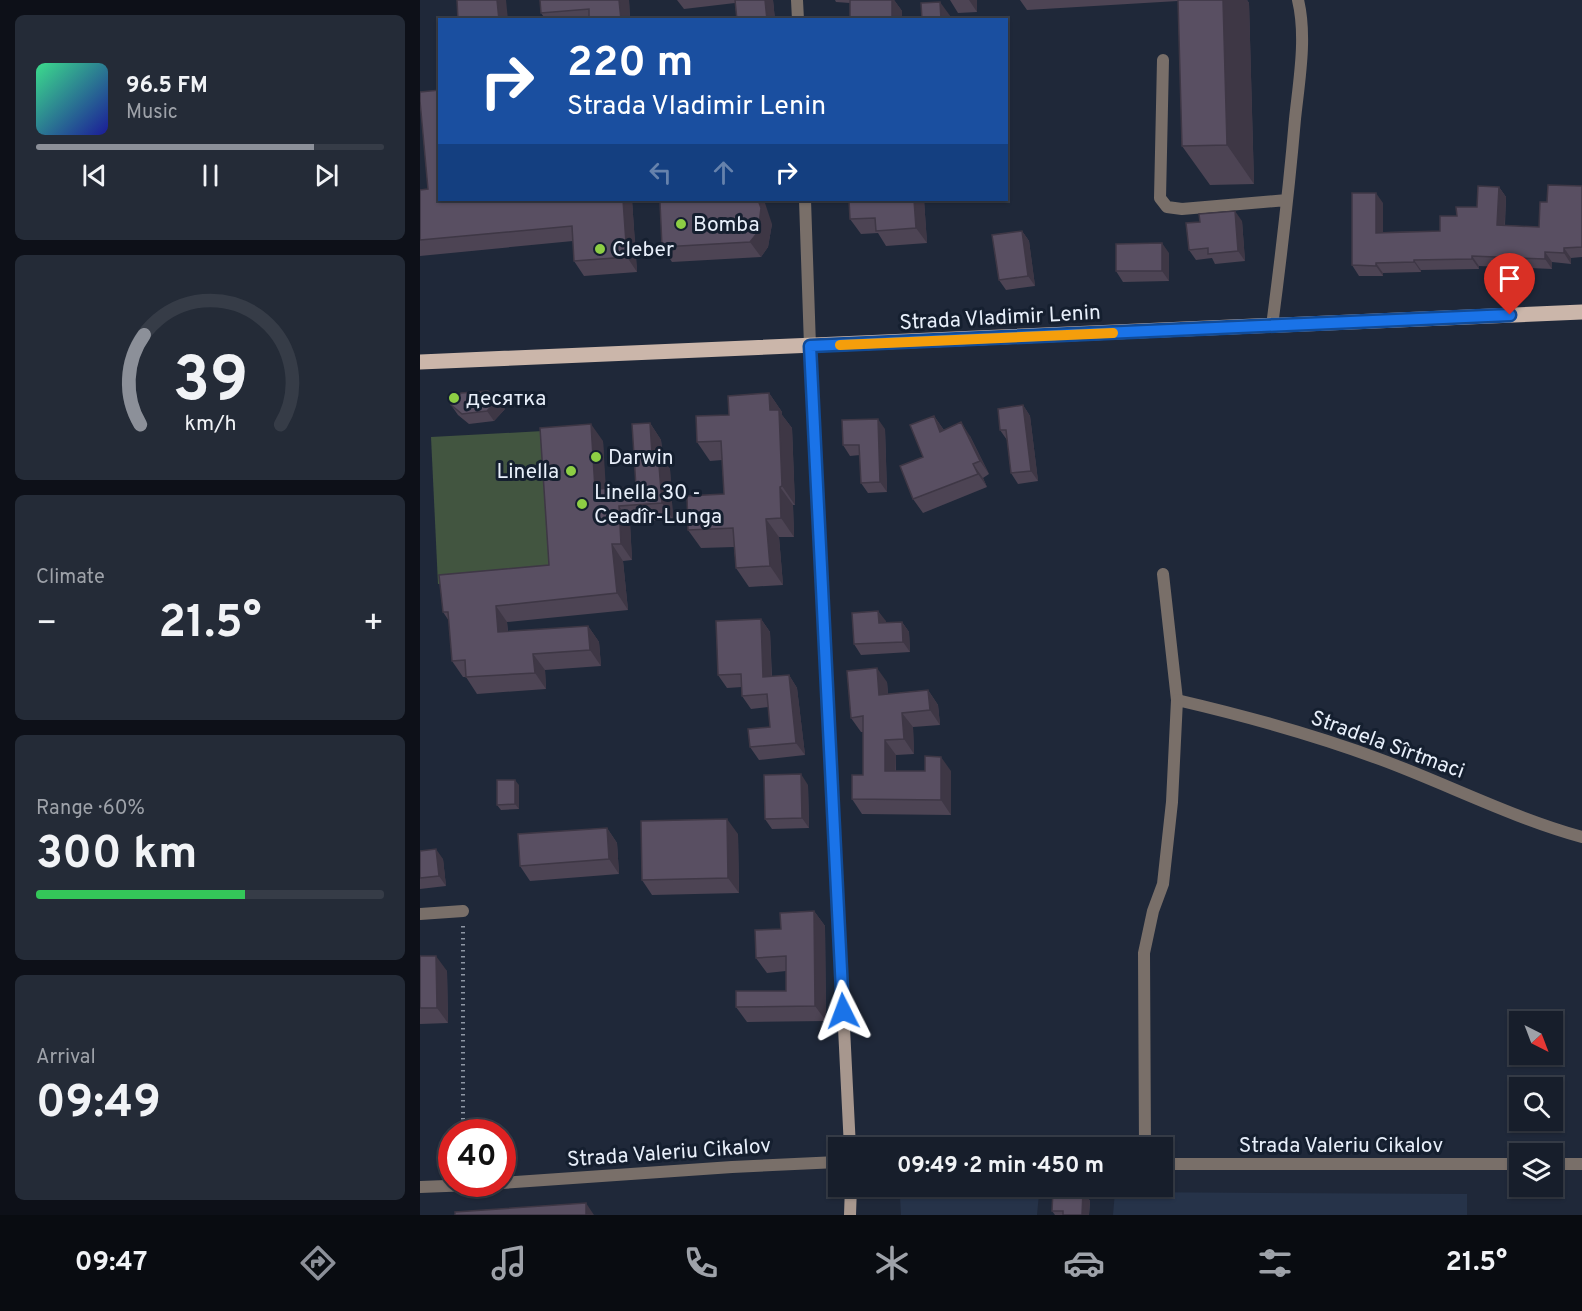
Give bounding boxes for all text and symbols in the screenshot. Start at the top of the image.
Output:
text: 220 m [567,38,693,91]
icon: right [468,42,546,120]
text: 96.5 FM [126,73,208,100]
text: Strada Vladimir Lenin [567,90,826,124]
text: Music [126,100,178,126]
icon: left [644,156,677,189]
icon: ahead [707,156,740,189]
icon: right [770,156,803,189]
icon: previous [78,159,111,192]
icon: pause [194,159,227,192]
icon: next [310,159,343,192]
place label: Bomba [693,212,760,239]
marker: Bomba [674,217,688,231]
place label: Cleber [612,237,674,264]
marker: Cleber [593,242,607,256]
pin [1484,253,1535,315]
icon: arrive [1493,262,1526,295]
street label: Strada Vladimir Lenin [899,300,1101,337]
text: 39 [172,344,248,423]
place label: десятка [466,386,546,413]
marker: десятка [447,391,461,405]
text: km/h [184,411,236,438]
place label: Darwin [608,445,674,472]
marker: Darwin [589,450,603,464]
place label: Linella [496,459,559,486]
marker: Linella [564,464,578,478]
place label: Linella 30 - Ceadîr-Lunga [594,480,722,531]
marker: Linella 30 - Ceadîr-Lunga [575,497,589,511]
text: Climate [36,565,105,591]
text: 21.5° [159,596,261,653]
text: − [36,604,57,646]
text: + [363,604,384,646]
street label: Stradela Sîrtmaci [1307,705,1468,786]
text: Range · 60% [36,796,145,822]
text: 300 km [36,827,198,884]
position arrow [811,979,875,1043]
north arrow [1509,1011,1563,1065]
map controls [1509,1011,1563,1197]
text: Arrival [36,1045,96,1071]
text: 09:49 [36,1076,161,1133]
button: search [1509,1077,1563,1131]
speed limit sign: 40 [438,1119,516,1197]
street label: Strada Valeriu Cikalov [566,1133,772,1174]
street label: Strada Valeriu Cikalov [1239,1133,1443,1160]
button: layers [1509,1143,1563,1197]
text: 09:49 · 2 min · 450 m [897,1153,1104,1180]
icon: directions [297,1242,339,1284]
icon: music [488,1242,530,1284]
icon: phone [680,1242,722,1284]
icon: climate [871,1242,913,1284]
icon: car [1063,1242,1105,1284]
icon: filters [1254,1242,1296,1284]
text: 09:47 [75,1246,147,1280]
text: 21.5° [1446,1246,1507,1280]

